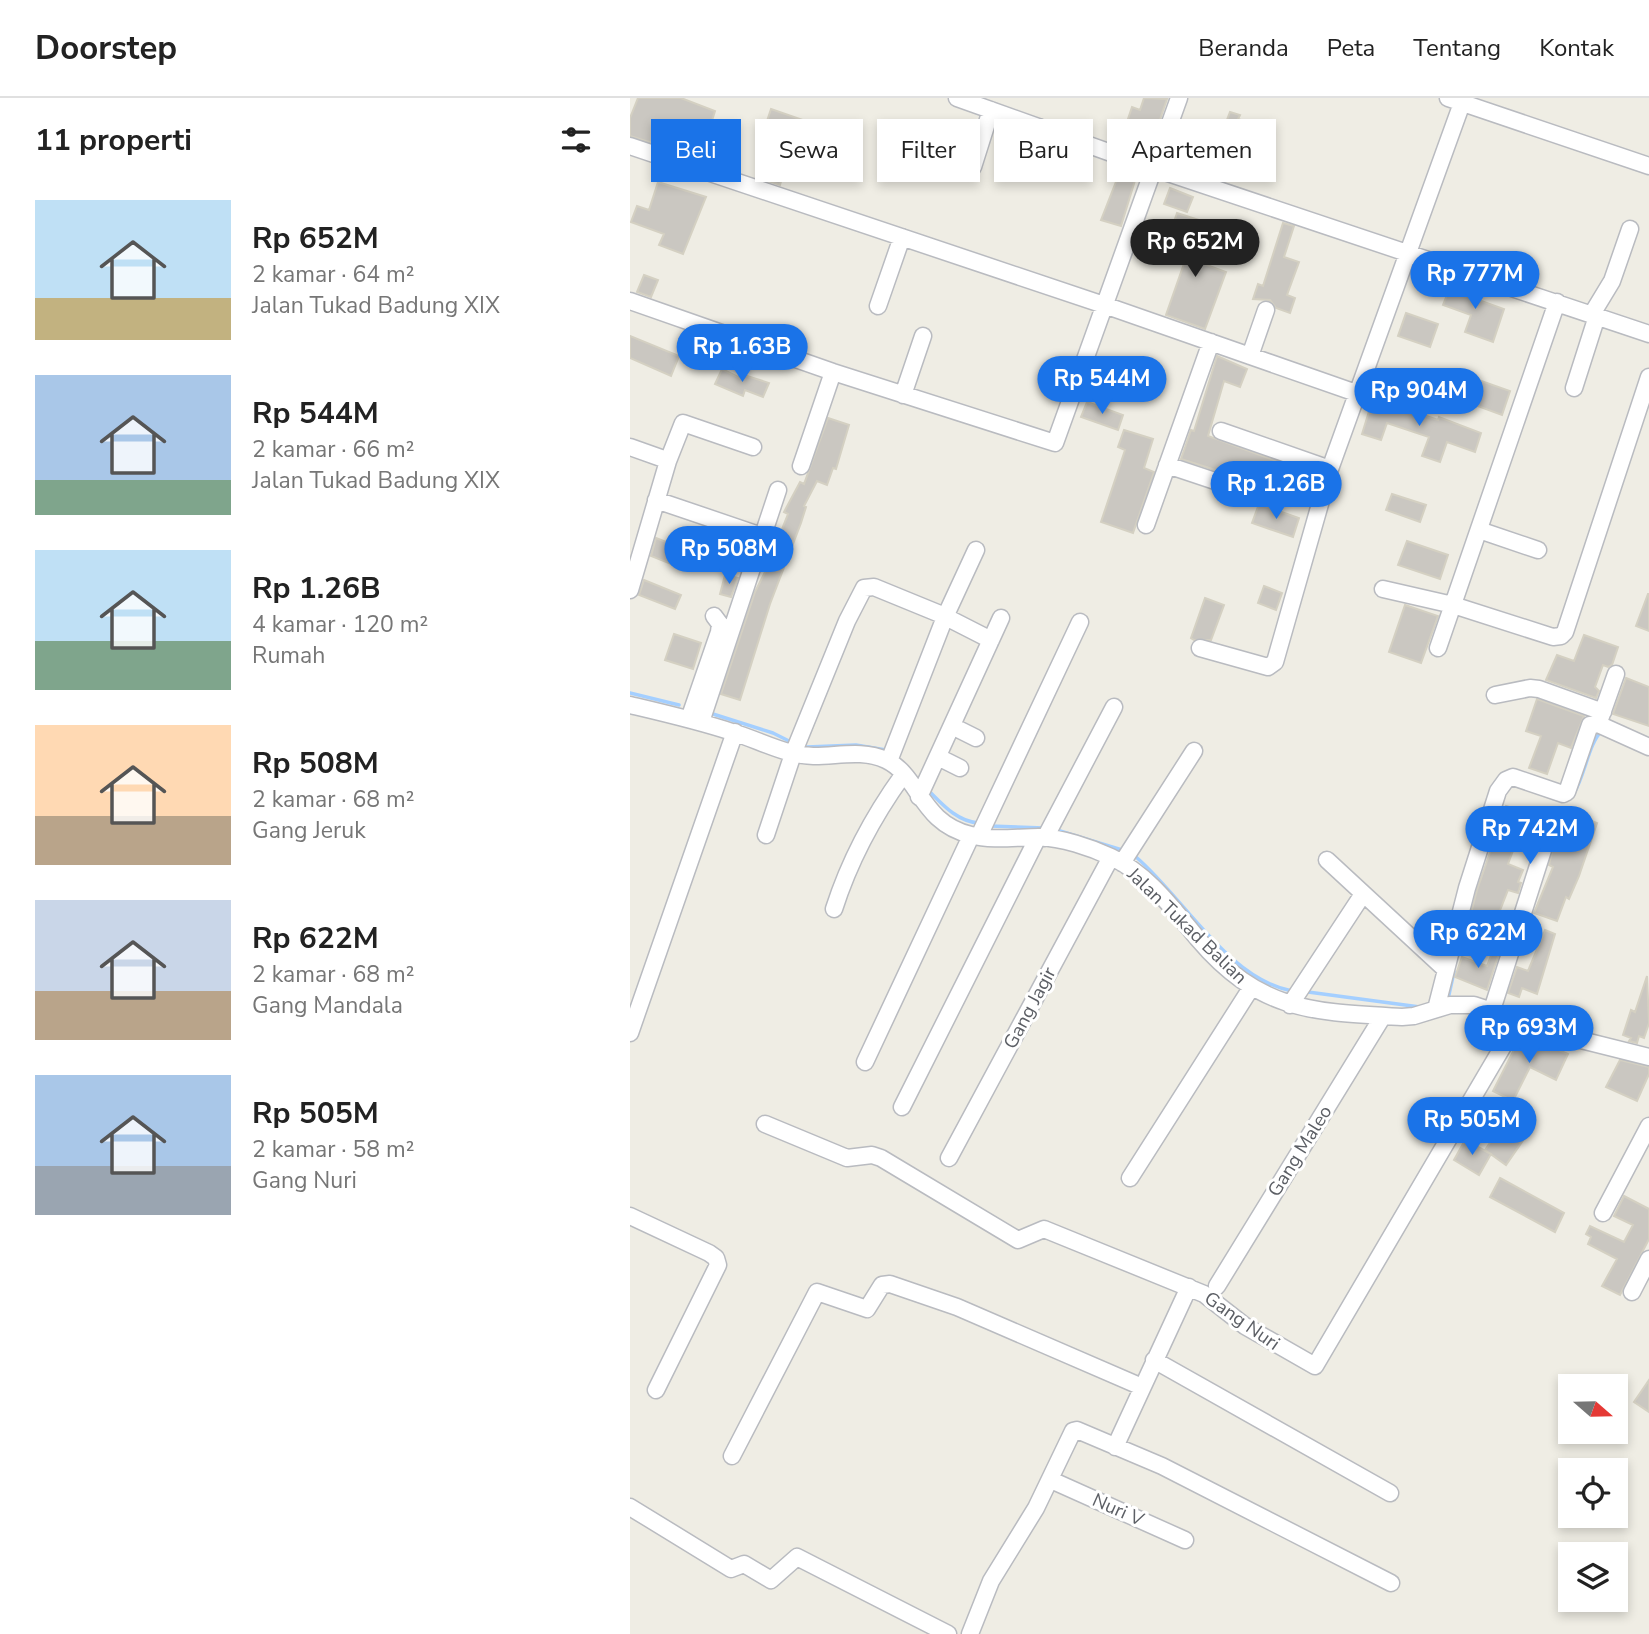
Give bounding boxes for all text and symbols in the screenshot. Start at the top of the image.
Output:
text: Doorstep [35,26,177,71]
text: Beranda [1198,32,1289,64]
text: Peta [1327,32,1375,64]
text: Tentang [1413,32,1501,64]
text: Kontak [1539,32,1614,64]
chip: Beli [651,119,741,182]
chip: Sewa [755,119,863,182]
chip: Filter [877,119,980,182]
chip: Baru [994,119,1093,182]
chip: Apartemen [1107,119,1276,182]
text: 11 properti [35,120,192,161]
icon: filters [557,121,595,159]
text: Rp 652M [252,218,379,259]
pin: Rp 652M [1130,220,1260,279]
text: Rp 652M [1146,226,1244,257]
icon: home [91,228,175,312]
pin: Rp 777M [1410,252,1540,311]
text: Rp 777M [1426,258,1524,289]
text: 2 kamar · 64 m² [252,259,414,290]
text: Jalan Tukad Badung XIX [252,290,500,321]
pin: Rp 1.63B [670,324,814,384]
text: Rp 1.63B [693,331,791,362]
pin: Rp 544M [1037,356,1167,416]
text: Rp 544M [1053,363,1151,394]
pin: Rp 904M [1354,368,1484,428]
text: Rp 904M [1370,375,1468,406]
text: Rp 544M [252,393,379,434]
icon: home [91,403,175,487]
text: 2 kamar · 66 m² [252,434,414,465]
pin: Rp 1.26B [1204,462,1348,521]
text: Jalan Tukad Badung XIX [252,465,500,496]
text: Rp 1.26B [1227,468,1325,499]
pin: Rp 508M [664,526,794,586]
text: Rp 508M [680,533,778,564]
text: Rp 1.26B [252,568,381,609]
icon: home [91,578,175,662]
text: 4 kamar · 120 m² [252,609,428,640]
text: Rumah [252,640,325,671]
text: Rp 508M [252,743,379,784]
icon: home [91,753,175,837]
text: 2 kamar · 68 m² [252,784,414,815]
pin: Rp 742M [1465,806,1595,866]
text: Rp 742M [1481,813,1579,844]
text: Gang Jeruk [252,815,366,846]
street label: Jalan Tukad Balian [1121,861,1253,990]
pin: Rp 622M [1413,910,1543,970]
text: Rp 622M [1429,917,1527,948]
text: Rp 622M [252,918,379,959]
icon: home [91,928,175,1012]
text: 2 kamar · 68 m² [252,959,414,990]
street label: Gang Jagir [998,962,1063,1054]
text: Gang Mandala [252,990,403,1021]
pin: Rp 693M [1464,1006,1594,1065]
text: Rp 693M [1480,1012,1578,1043]
text: Rp 505M [252,1093,379,1134]
pin: Rp 505M [1407,1098,1537,1157]
street label: Gang Maleo [1262,1100,1338,1202]
icon: home [91,1103,175,1187]
text: Rp 505M [1423,1104,1521,1135]
text: 2 kamar · 58 m² [252,1134,414,1165]
text: Gang Nuri [252,1165,357,1196]
street label: Gang Nuri [1199,1286,1285,1356]
north arrow [1558,1374,1628,1444]
map controls [1558,1374,1628,1612]
button: locate [1558,1458,1628,1528]
street label: Nuri V [1088,1487,1149,1533]
button: layers [1558,1542,1628,1612]

